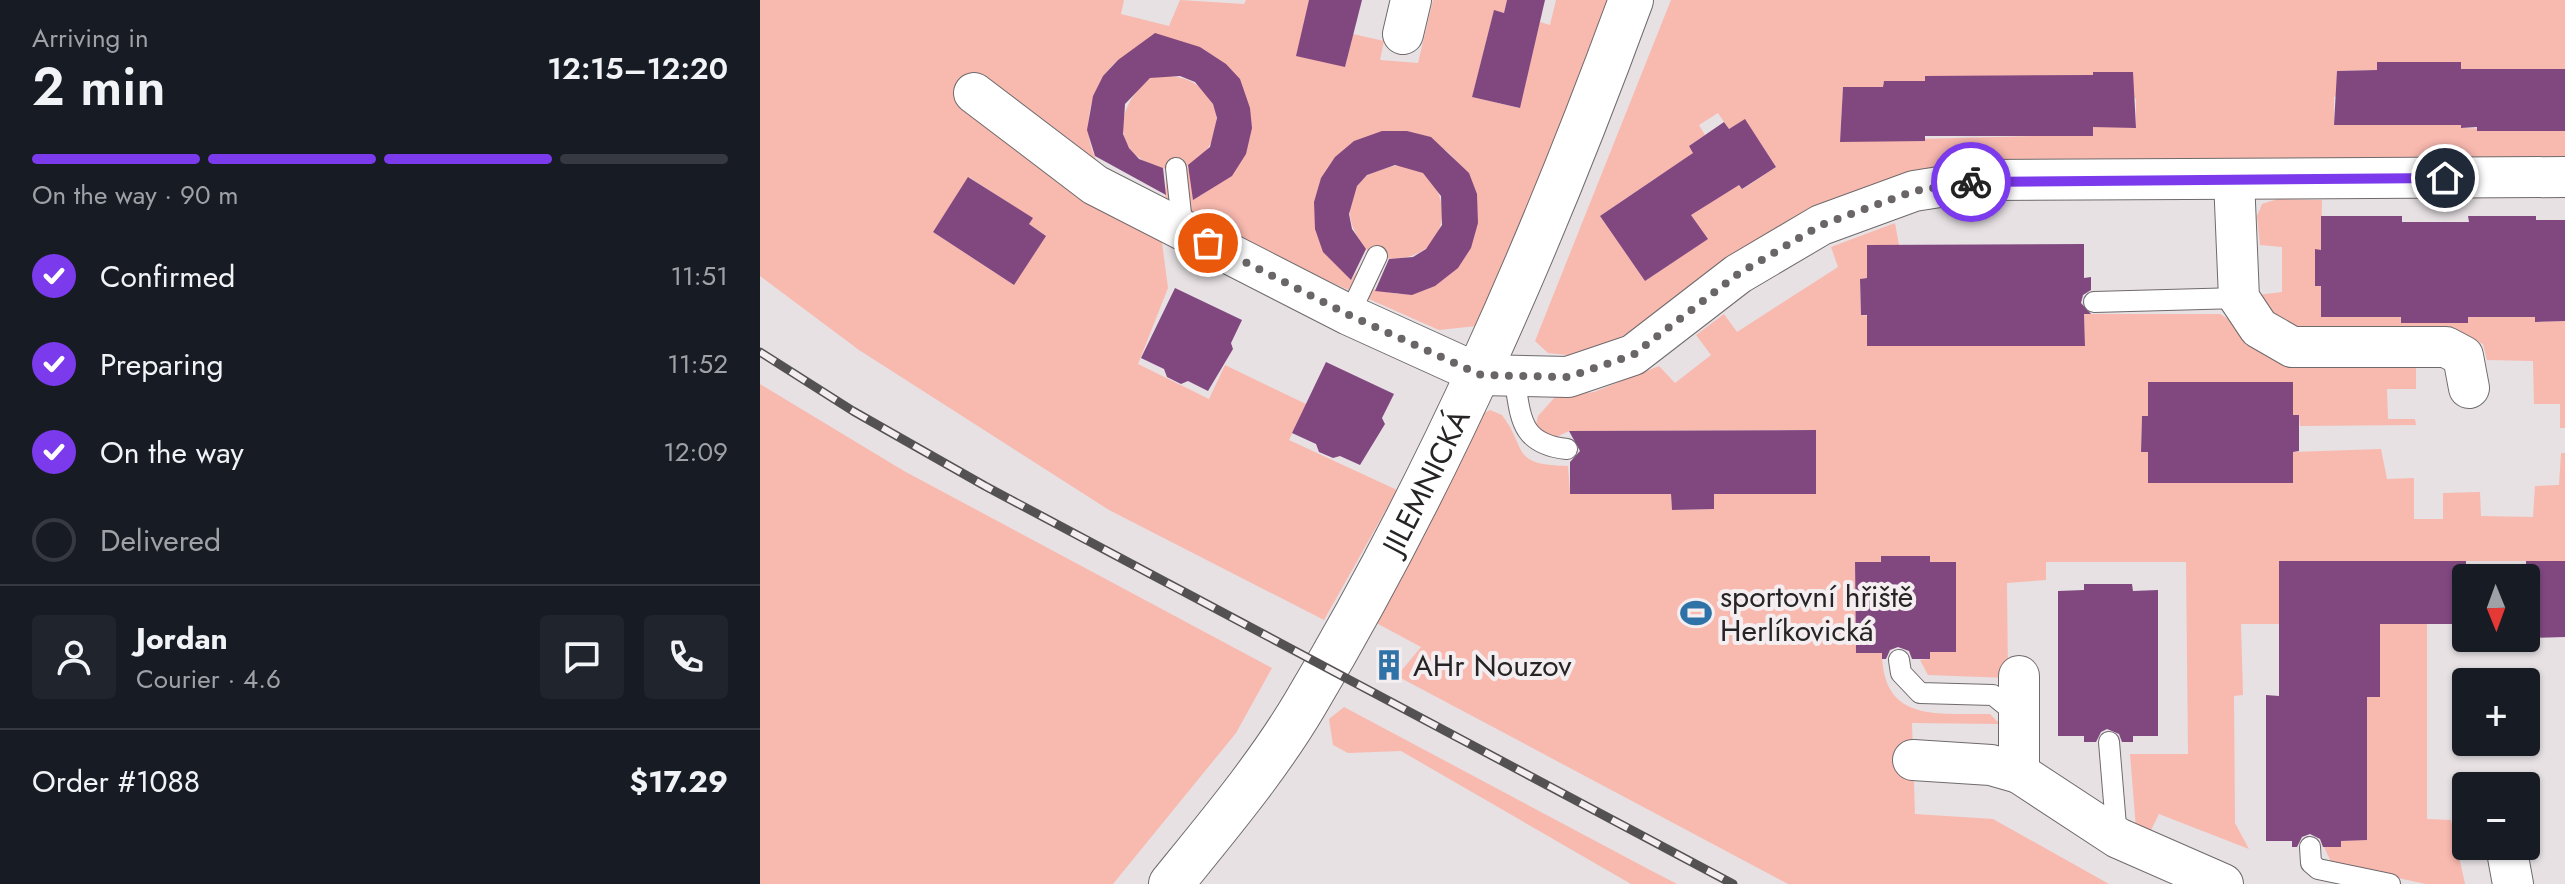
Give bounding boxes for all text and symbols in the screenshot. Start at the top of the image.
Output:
text: Arriving in [32,19,149,57]
text: 12:15–12:20 [547,47,728,90]
text: 2 min [32,49,165,125]
courier [1931,142,2011,222]
pin [2411,144,2479,212]
icon: home [2423,156,2467,200]
icon: bike [1949,160,1993,204]
text: On the way · 90 m [32,176,239,214]
pin [1174,209,1242,277]
icon: bag [1186,221,1230,265]
icon: check [32,254,76,298]
text: Confirmed [100,255,235,298]
text: 11:51 [670,257,728,295]
icon: check [32,342,76,386]
text: Preparing [100,343,224,386]
text: 11:52 [667,345,728,383]
street label: JILEMNICKÁ [1370,402,1480,565]
icon: check [32,430,76,474]
text: On the way [100,431,244,474]
text: 12:09 [663,433,728,471]
text: Delivered [100,519,221,562]
north arrow [2452,564,2540,652]
map controls [2452,564,2540,860]
place label: sportovní hřiště Herlíkovická [1720,575,1913,652]
sports icon: sportovní hřiště Herlíkovická [1679,596,1713,630]
button: person [32,615,116,699]
button: chat [540,615,624,699]
button: phone [644,615,728,699]
text: Jordan [136,617,228,660]
place label: AHr Nouzov [1413,644,1572,687]
building icon: AHr Nouzov [1372,648,1406,682]
text: Courier · 4.6 [136,660,281,698]
button: + [2452,668,2540,756]
text: Order #1088 [32,760,200,803]
text: $17.29 [630,760,728,803]
button: − [2452,772,2540,860]

